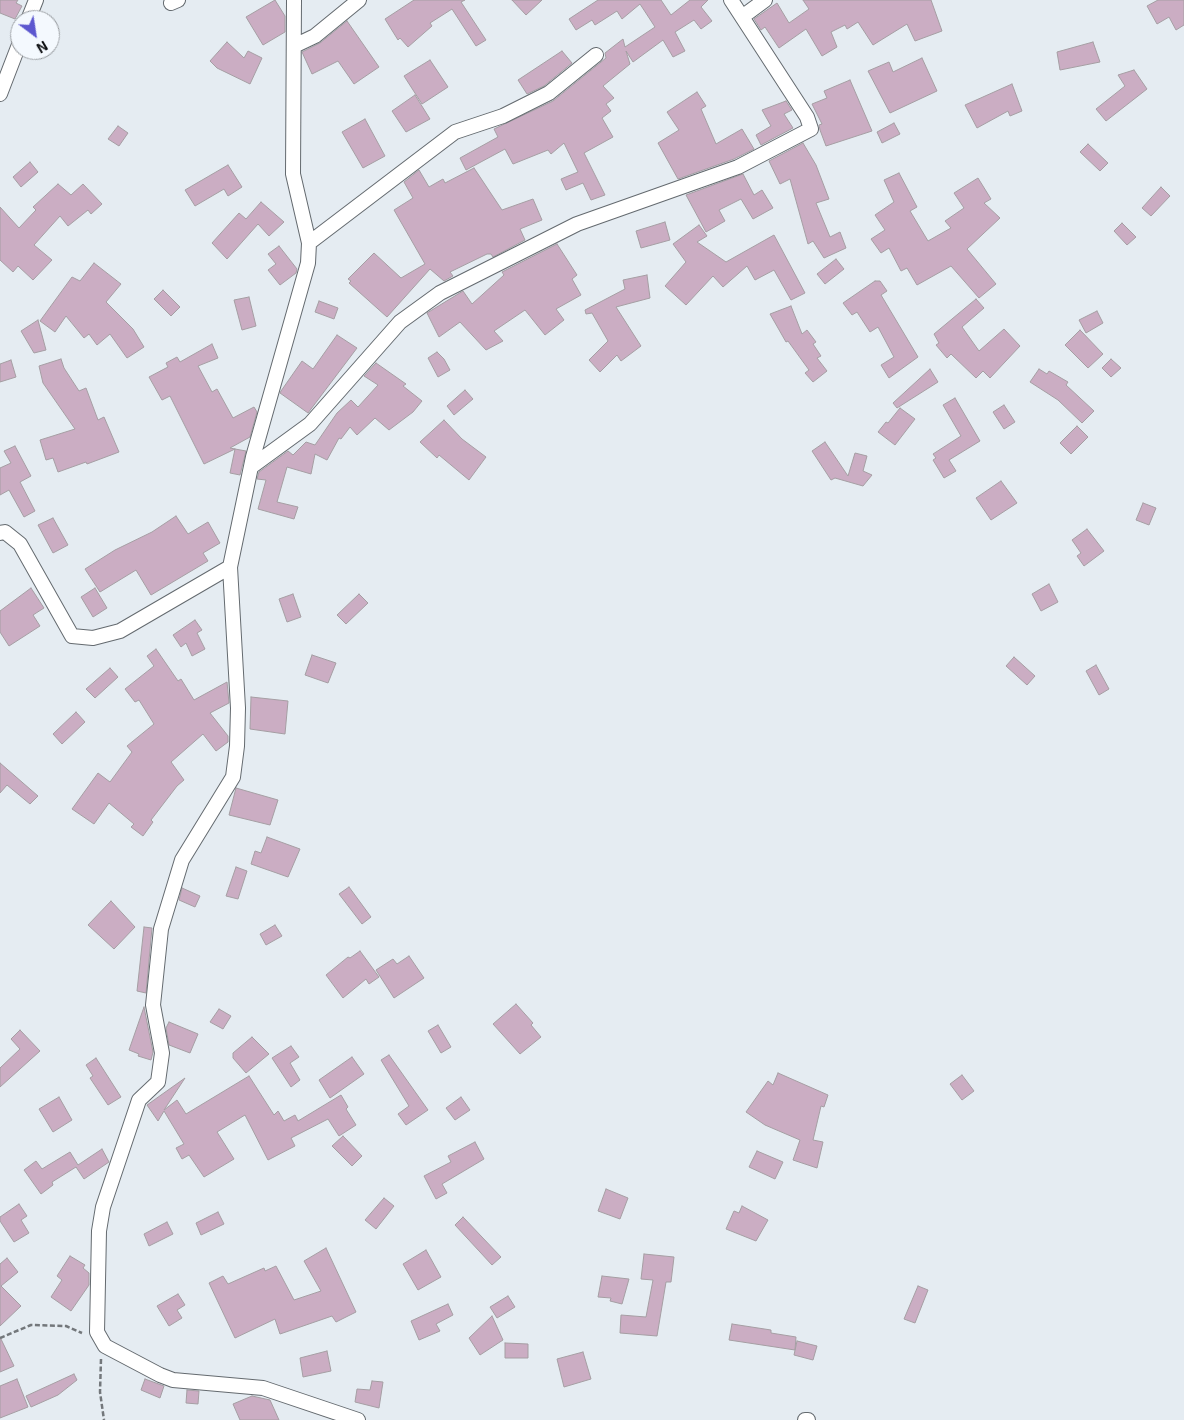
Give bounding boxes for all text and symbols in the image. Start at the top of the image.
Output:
north arrow [10,10,60,60]
text: N [34,38,51,57]

